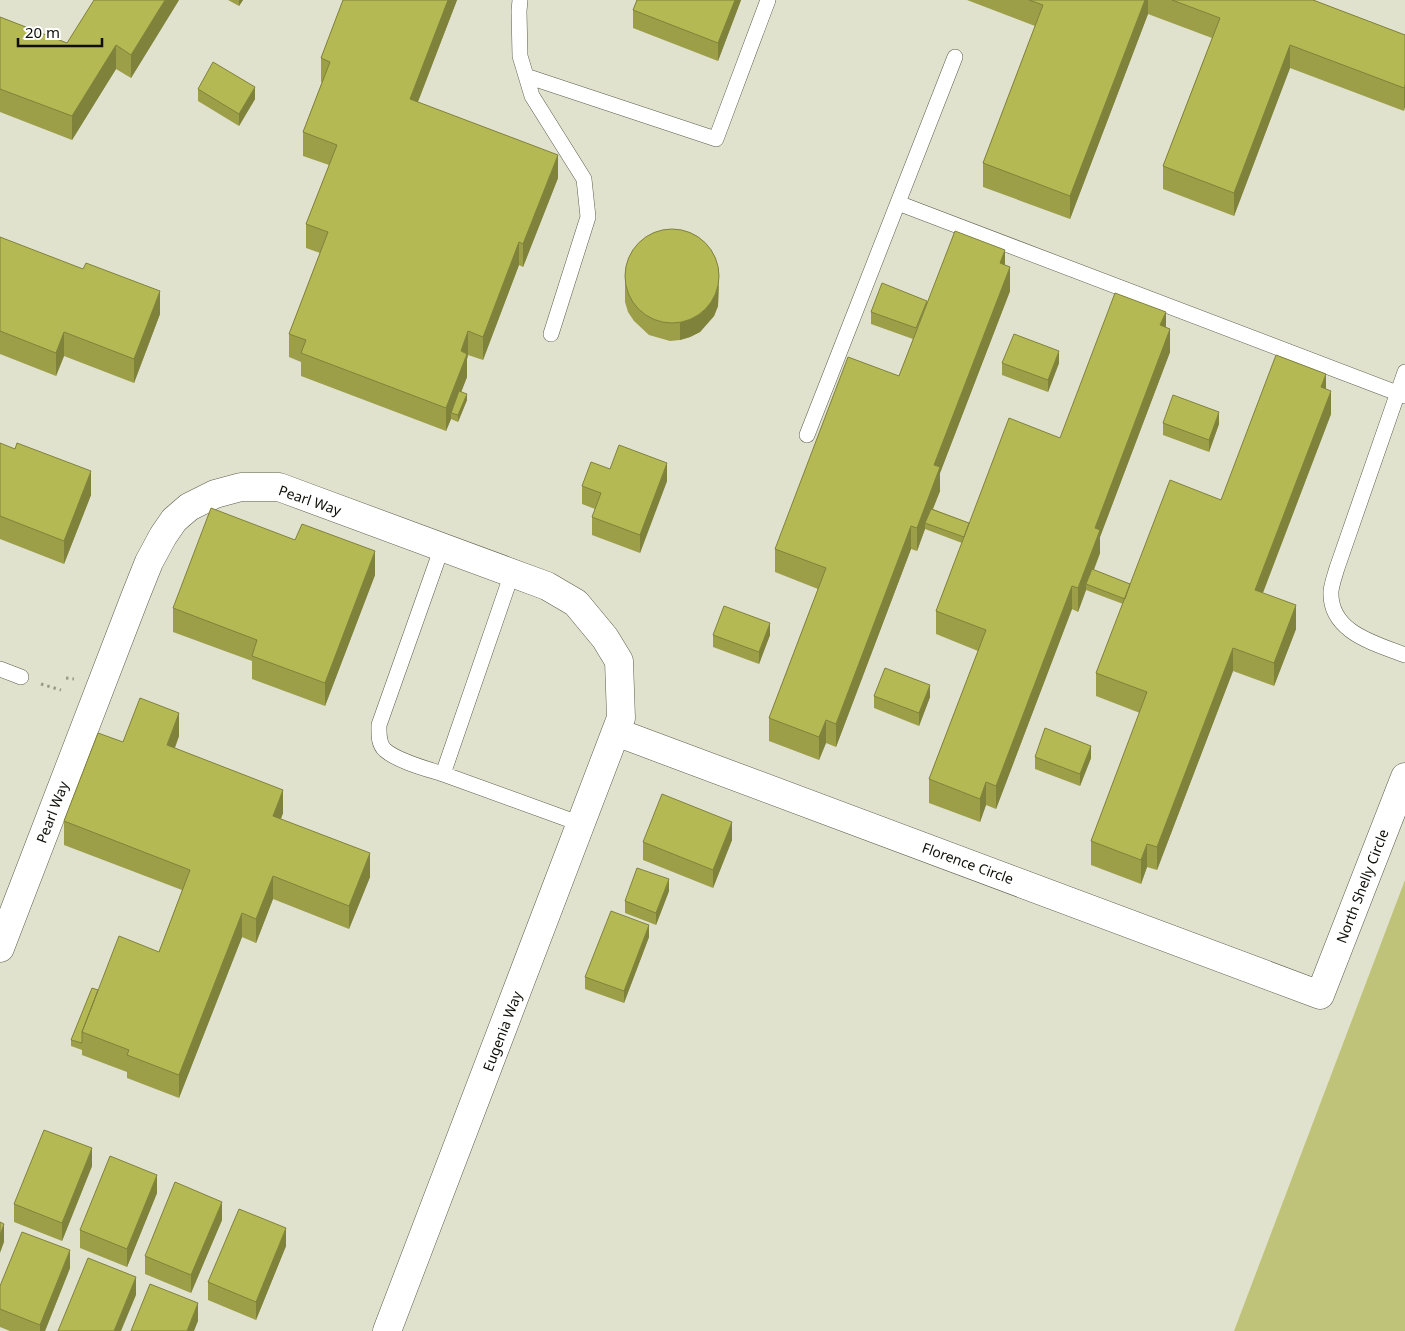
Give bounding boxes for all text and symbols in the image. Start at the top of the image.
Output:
scale bar [18,15,101,47]
text: 20 m [25,22,60,42]
street label: Pearl Way [276,480,345,520]
street label: Pearl Way [31,777,73,846]
street label: North Shelly Circle [1332,826,1393,946]
street label: Florence Circle [920,838,1016,888]
street label: Eugenia Way [478,987,526,1074]

